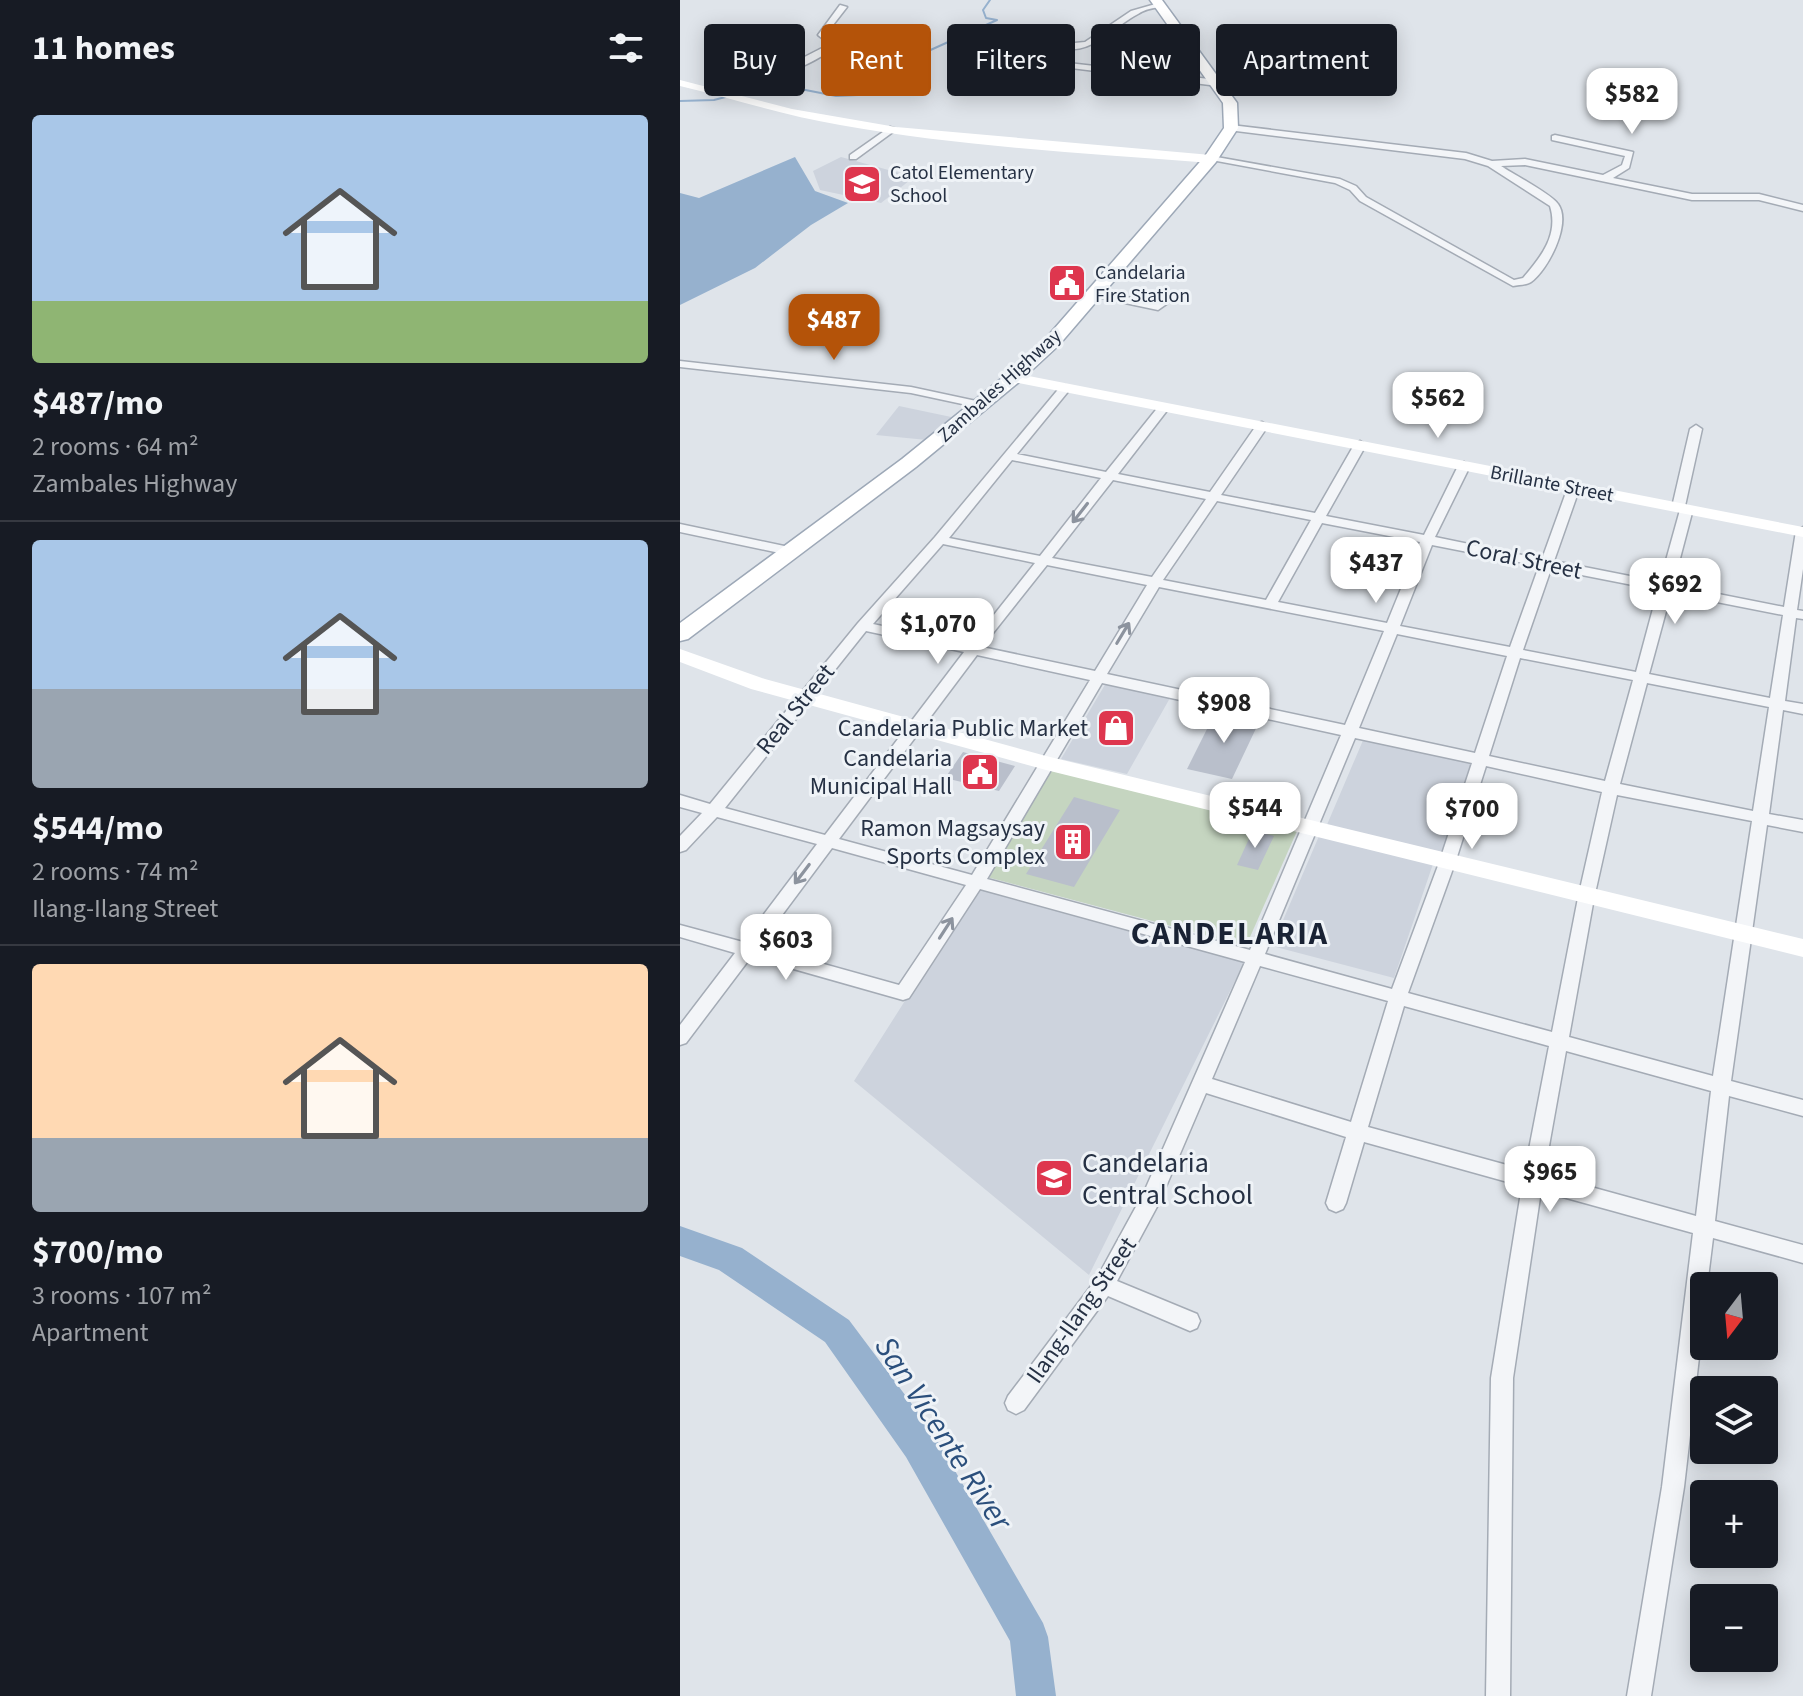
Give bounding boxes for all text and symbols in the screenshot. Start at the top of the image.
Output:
text: 11 homes [32,24,175,73]
chip: Buy [704,24,805,96]
chip: Rent [821,24,931,96]
chip: Filters [947,24,1075,96]
chip: New [1091,24,1200,96]
chip: Apartment [1216,24,1397,96]
icon: filters [604,26,648,70]
pin: $582 [1585,68,1679,136]
text: $582 [1605,75,1659,112]
place label: Catol Elementary School [890,159,1035,210]
school or university icon: Catol Elementary School [841,163,883,205]
icon: home [268,167,412,311]
place label: Candelaria Fire Station [1095,259,1190,310]
public building icon: Candelaria Fire Station [1046,262,1088,304]
pin: $487 [787,294,881,362]
text: $487 [807,301,861,338]
street label: Zambales Highway [932,322,1068,449]
pin: $562 [1391,372,1485,440]
text: $487/mo [32,379,163,428]
text: $562 [1411,379,1465,416]
text: 2 rooms · 64 m² [32,428,199,465]
street label: Brillante Street [1488,458,1616,510]
text: Zambales Highway [32,465,237,502]
one-way arrow [1072,502,1089,523]
street label: Coral Street [1463,530,1585,589]
pin: $437 [1329,537,1423,605]
text: $437 [1349,544,1403,581]
pin: $692 [1628,558,1722,626]
text: $692 [1648,565,1702,602]
icon: home [268,592,412,736]
pin: $1,070 [873,598,1003,666]
text: $1,070 [900,605,976,642]
one-way arrow [1116,622,1132,645]
street label: Real Street [748,656,843,762]
pin: $908 [1177,677,1271,745]
text: $908 [1197,684,1251,721]
shop icon: Candelaria Public Market [1095,707,1137,749]
place label: Candelaria Public Market [838,711,1088,746]
place label: Candelaria Municipal Hall [810,741,952,804]
public building icon: Candelaria Municipal Hall [959,751,1001,793]
pin: $544 [1208,782,1302,850]
pin: $700 [1425,783,1519,851]
text: $544 [1228,789,1282,826]
text: $700 [1445,790,1499,827]
text: $544/mo [32,804,163,853]
place label: Ramon Magsaysay Sports Complex [860,811,1045,874]
building icon: Ramon Magsaysay Sports Complex [1052,821,1094,863]
text: 2 rooms · 74 m² [32,853,199,890]
one-way arrow [793,863,810,884]
text: Ilang-Ilang Street [32,890,218,927]
district label: CANDELARIA [1131,911,1329,957]
pin: $603 [739,914,833,982]
one-way arrow [938,917,954,939]
text: $603 [759,921,813,958]
icon: home [268,1016,412,1160]
place label: Candelaria Central School [1082,1143,1253,1215]
pin: $965 [1503,1146,1597,1214]
text: $965 [1523,1153,1577,1190]
school or university icon: Candelaria Central School [1033,1157,1075,1199]
text: $700/mo [32,1228,163,1277]
street label: Ilang-Ilang Street [1018,1230,1145,1391]
north arrow [1690,1272,1778,1360]
map controls [1690,1272,1778,1672]
text: 3 rooms · 107 m² [32,1277,211,1314]
text: Apartment [32,1314,149,1351]
water label: San Vicente River [863,1327,1024,1541]
button: layers [1690,1376,1778,1464]
button: + [1690,1480,1778,1568]
button: − [1690,1584,1778,1672]

